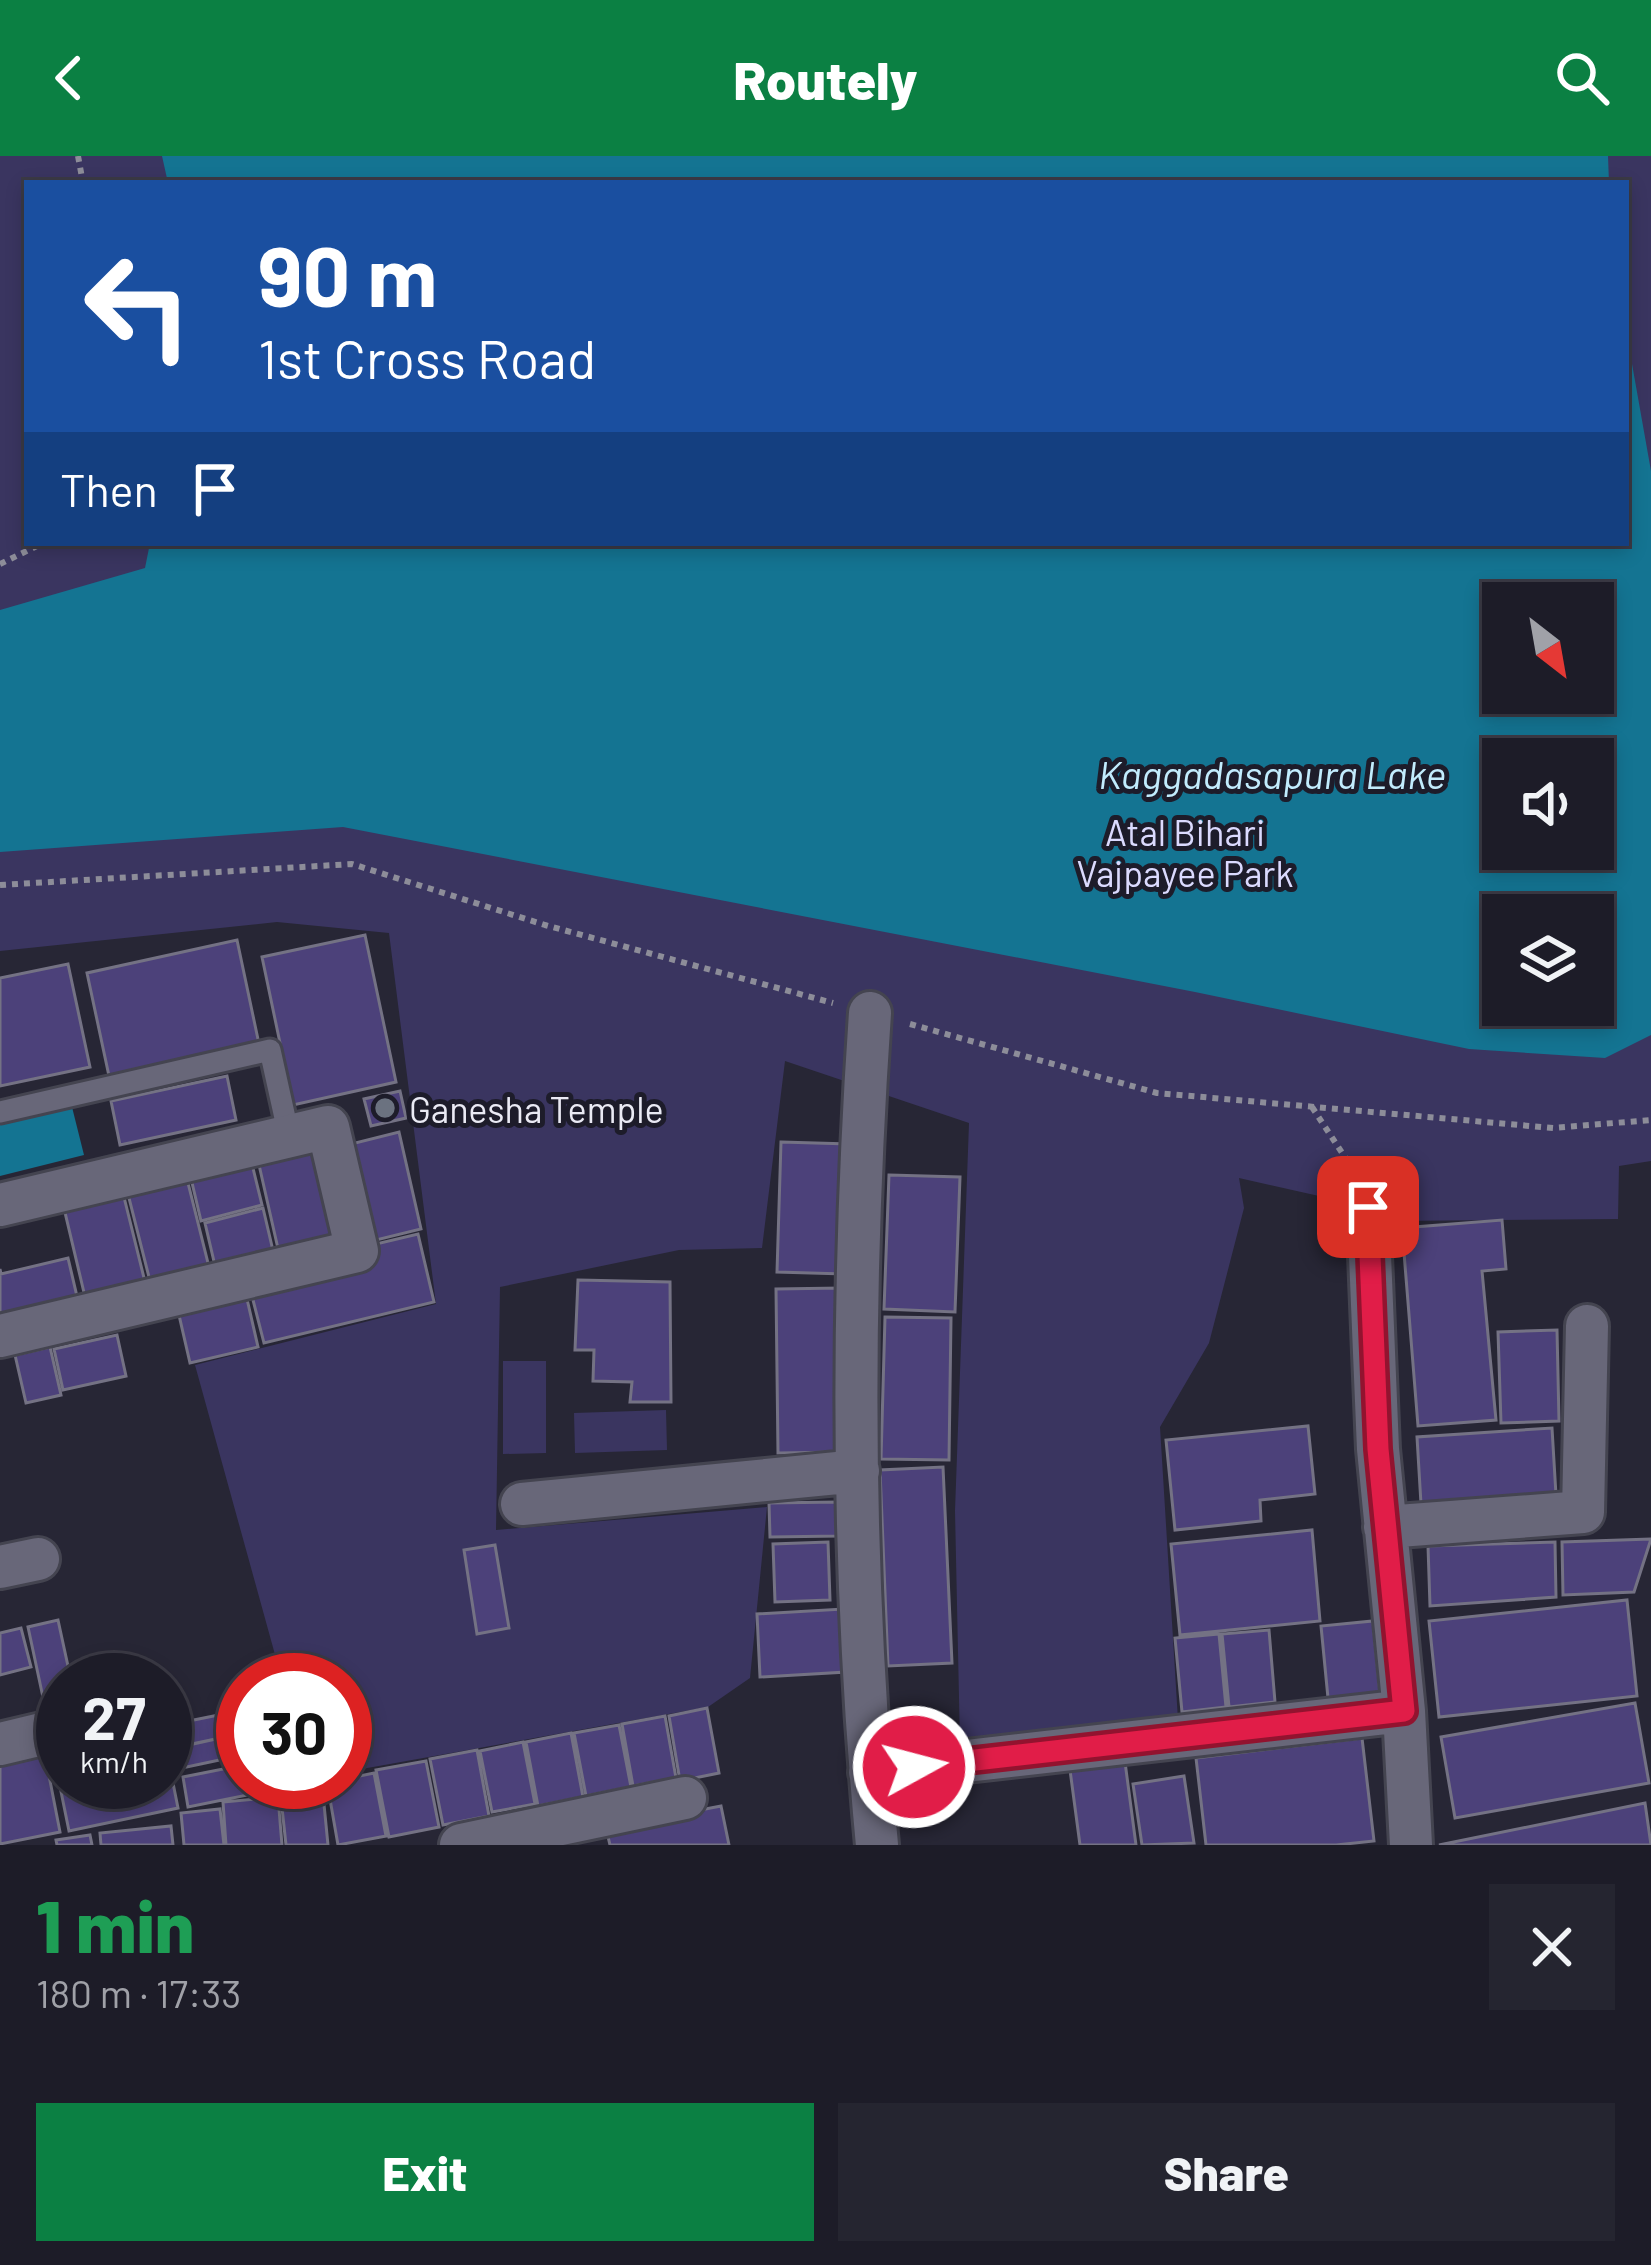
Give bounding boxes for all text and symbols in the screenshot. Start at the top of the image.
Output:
icon: back [36,45,102,111]
icon: search [1549,45,1615,111]
text: Routely [733,46,918,111]
text: 90 m [258,223,437,324]
icon: left [60,228,216,384]
text: 1st Cross Road [258,325,596,390]
icon: arrive [182,456,248,522]
text: Then [60,462,158,516]
north arrow [1482,582,1614,714]
map controls [1482,582,1614,1026]
button: sound [1482,738,1614,870]
water label: Kaggadasapura Lake [1098,750,1446,797]
park label: Atal Bihari Vajpayee Park [1076,810,1294,894]
button: layers [1482,894,1614,1026]
place label: Ganesha Temple [409,1087,664,1130]
marker: Ganesha Temple [372,1095,398,1121]
pin [1317,1156,1419,1258]
icon: arrive [1335,1174,1401,1240]
speed limit sign: 30 [216,1653,372,1809]
text: 27 [82,1680,146,1752]
position arrow [851,1704,977,1830]
text: km/h [80,1743,148,1779]
text: 1 min [36,1881,194,1967]
button: close [1489,1884,1615,2010]
text: 180 m · 17:33 [36,1969,241,2016]
button: Exit [36,2103,814,2241]
button: Share [838,2103,1615,2241]

